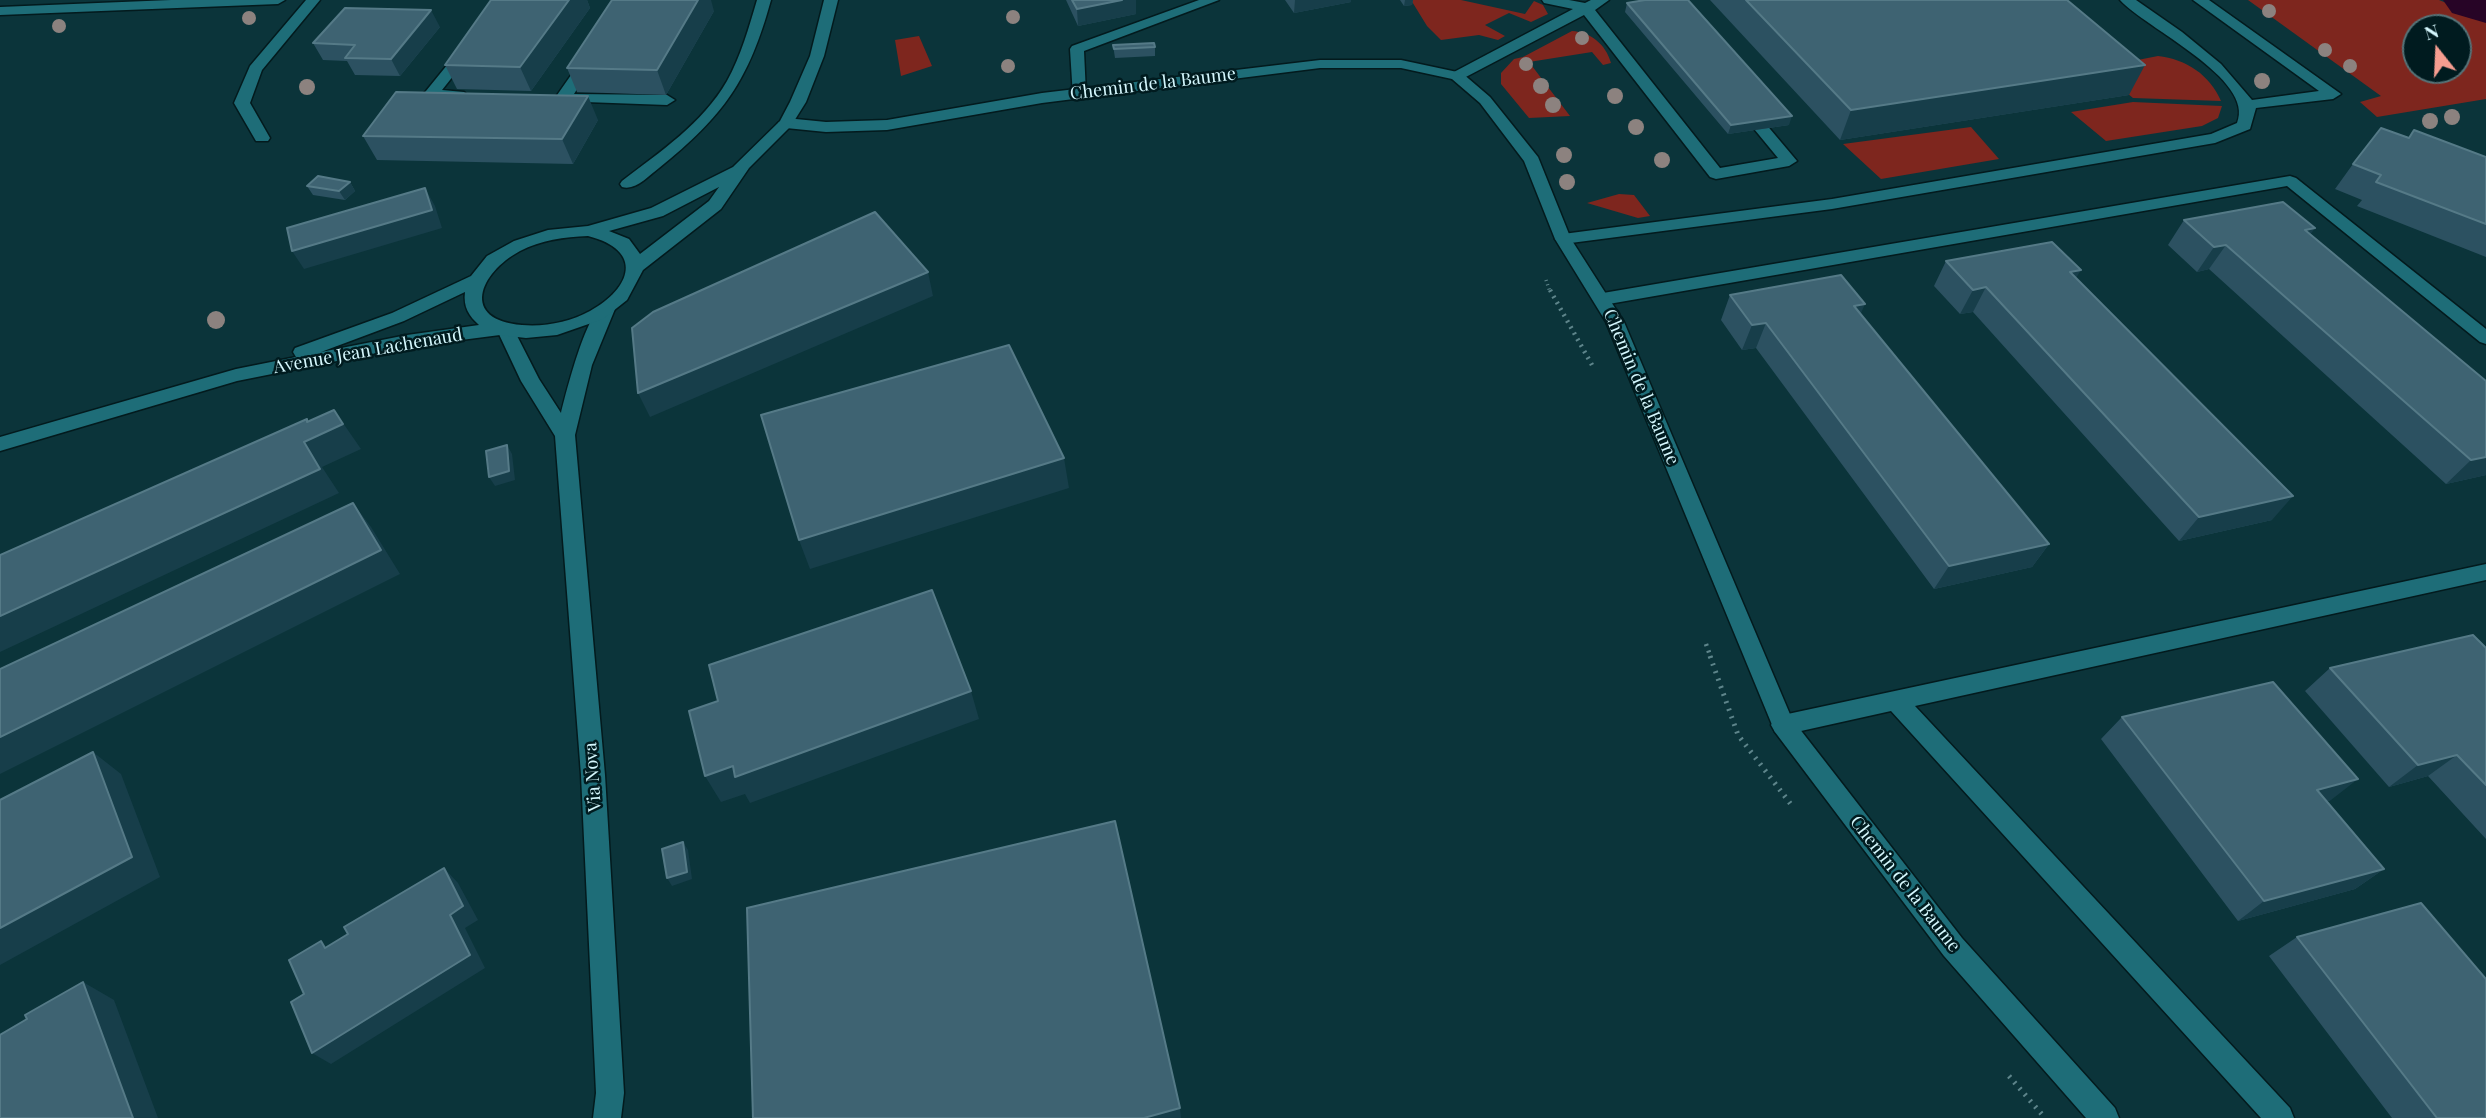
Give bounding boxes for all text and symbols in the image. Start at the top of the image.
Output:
north arrow [2402,14,2472,84]
text: N [2421,16,2442,45]
street label: Chemin de la Baume [1069,63,1237,105]
street label: Chemin de la Baume [1598,306,1684,468]
street label: Avenue Jean Lachenaud [272,324,464,378]
street label: Via Nova [580,742,606,812]
street label: Chemin de la Baume [1845,812,1965,956]

